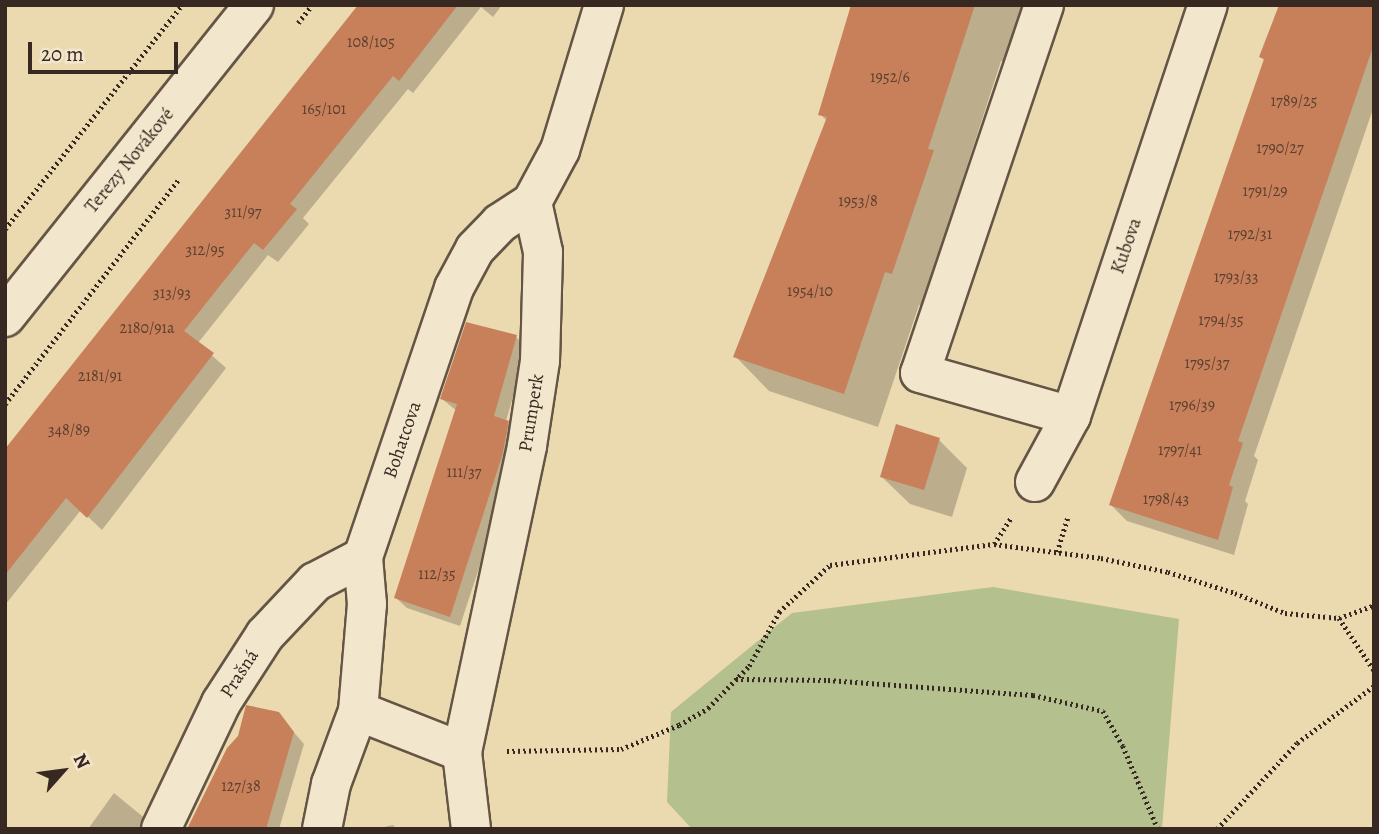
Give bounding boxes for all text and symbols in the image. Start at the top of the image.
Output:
scale bar [32,28,182,72]
house number: 108/105 [347,32,395,52]
text: 20 m [41,40,84,68]
house number: 1952/6 [870,67,910,87]
house number: 1789/25 [1271,91,1317,111]
house number: 165/101 [302,99,346,119]
street label: Terezy Novákové [81,104,179,218]
house number: 1790/27 [1256,138,1304,158]
house number: 1791/29 [1242,181,1288,201]
house number: 1953/8 [838,191,878,211]
house number: 311/97 [225,202,261,222]
street label: Kubova [1107,215,1147,277]
house number: 1792/31 [1228,224,1272,244]
house number: 312/95 [185,240,225,260]
house number: 1793/33 [1214,267,1258,287]
house number: 1954/10 [787,281,833,301]
house number: 313/93 [153,283,191,303]
house number: 1794/35 [1198,310,1244,330]
house number: 2180/91a [120,318,174,338]
house number: 1795/37 [1185,353,1229,373]
house number: 2181/91 [78,366,122,386]
street label: Prumperk [515,372,549,454]
house number: 1796/39 [1169,395,1215,415]
street label: Bohatcova [379,399,427,481]
house number: 348/89 [48,420,90,440]
house number: 1797/41 [1158,440,1202,460]
house number: 111/37 [446,462,482,482]
house number: 1798/43 [1143,489,1189,509]
house number: 112/35 [418,564,456,584]
street label: Prašná [216,646,264,702]
north arrow [28,736,98,806]
text: N [67,749,96,773]
house number: 127/38 [221,776,261,796]

